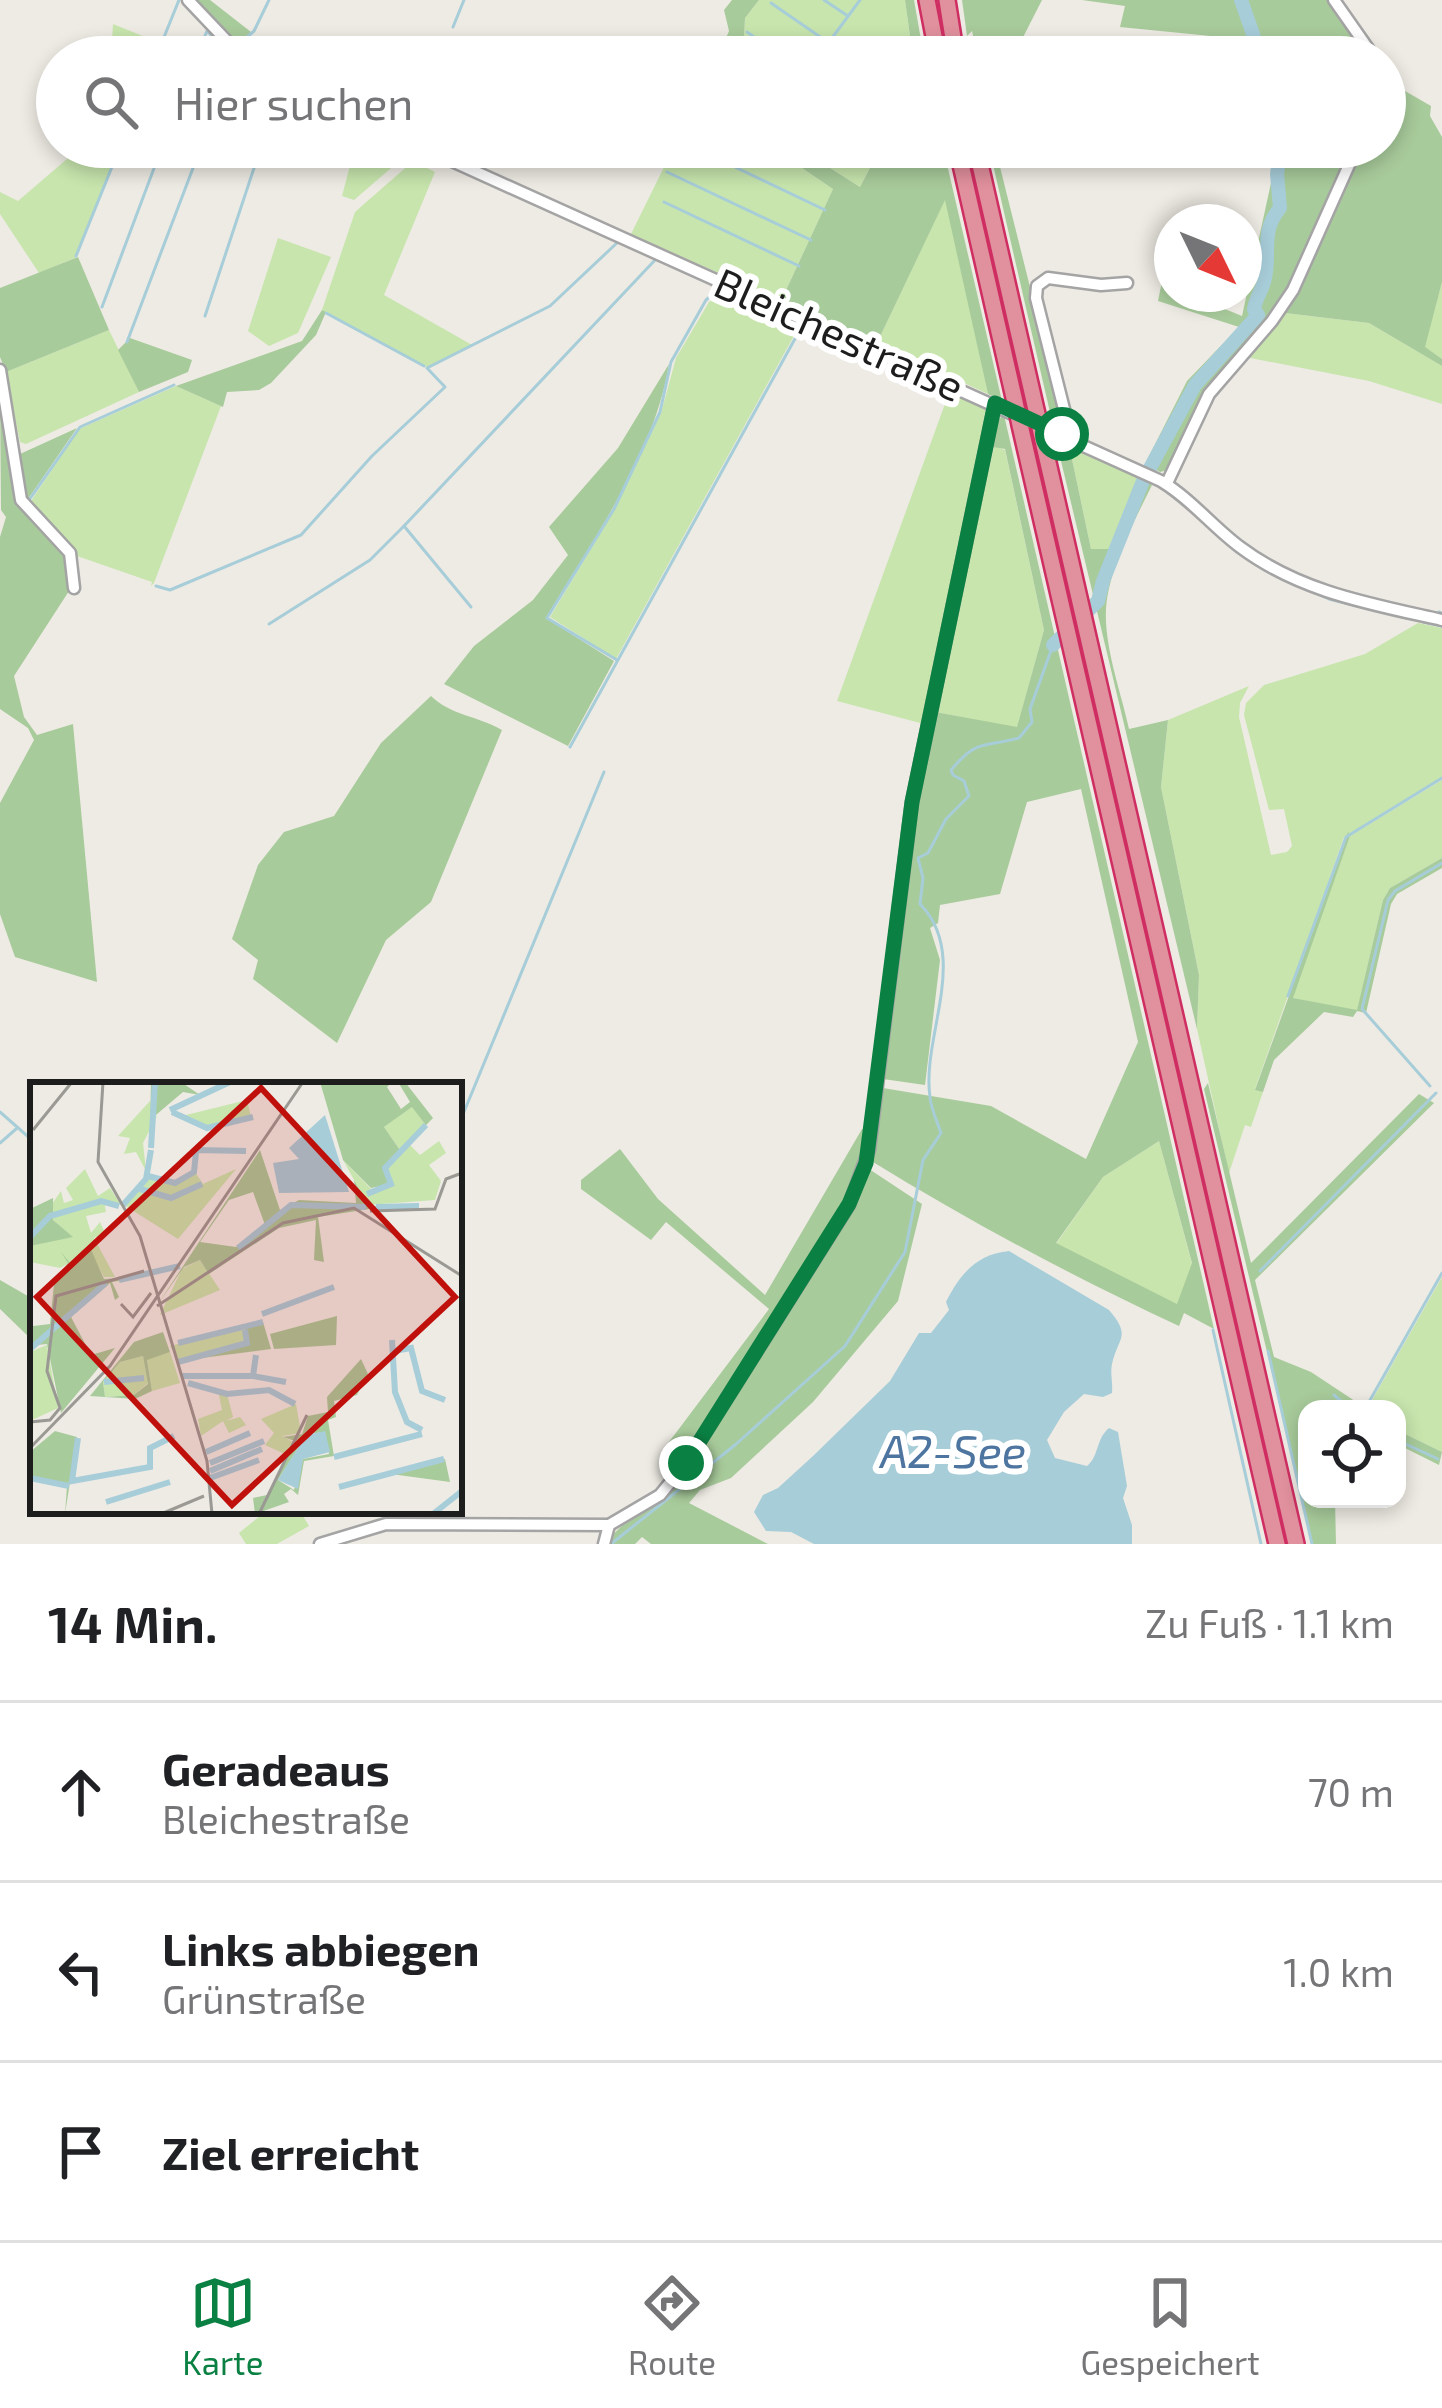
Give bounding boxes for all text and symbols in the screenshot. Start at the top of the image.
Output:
search box [36,36,1406,168]
icon: search [78,69,144,135]
text: Hier suchen [174,75,414,129]
north arrow [1154,204,1262,312]
street label: Bleichestraße [708,256,972,410]
route start [1035,407,1089,461]
inset map [30,1082,462,1514]
map controls [1298,1400,1406,1508]
button: locate [1298,1400,1406,1508]
water label: A2-See [878,1423,1026,1477]
route end [659,1436,713,1490]
text: 14 Min. [48,1592,217,1653]
text: Zu Fuß · 1.1 km [1145,1599,1394,1646]
text: Geradeaus [162,1741,390,1795]
icon: ahead [48,1759,114,1825]
text: 70 m [1308,1768,1394,1815]
text: Bleichestraße [162,1795,410,1842]
text: Links abbiegen [162,1921,480,1975]
icon: left [48,1939,114,2005]
text: 1.0 km [1283,1948,1394,1995]
text: Grünstraße [162,1975,366,2022]
icon: arrive [48,2119,114,2185]
text: Ziel erreicht [162,2125,419,2179]
tab: Karte [182,2270,263,2382]
tab: Route [628,2270,716,2382]
tab: Gespeichert [1081,2270,1260,2382]

